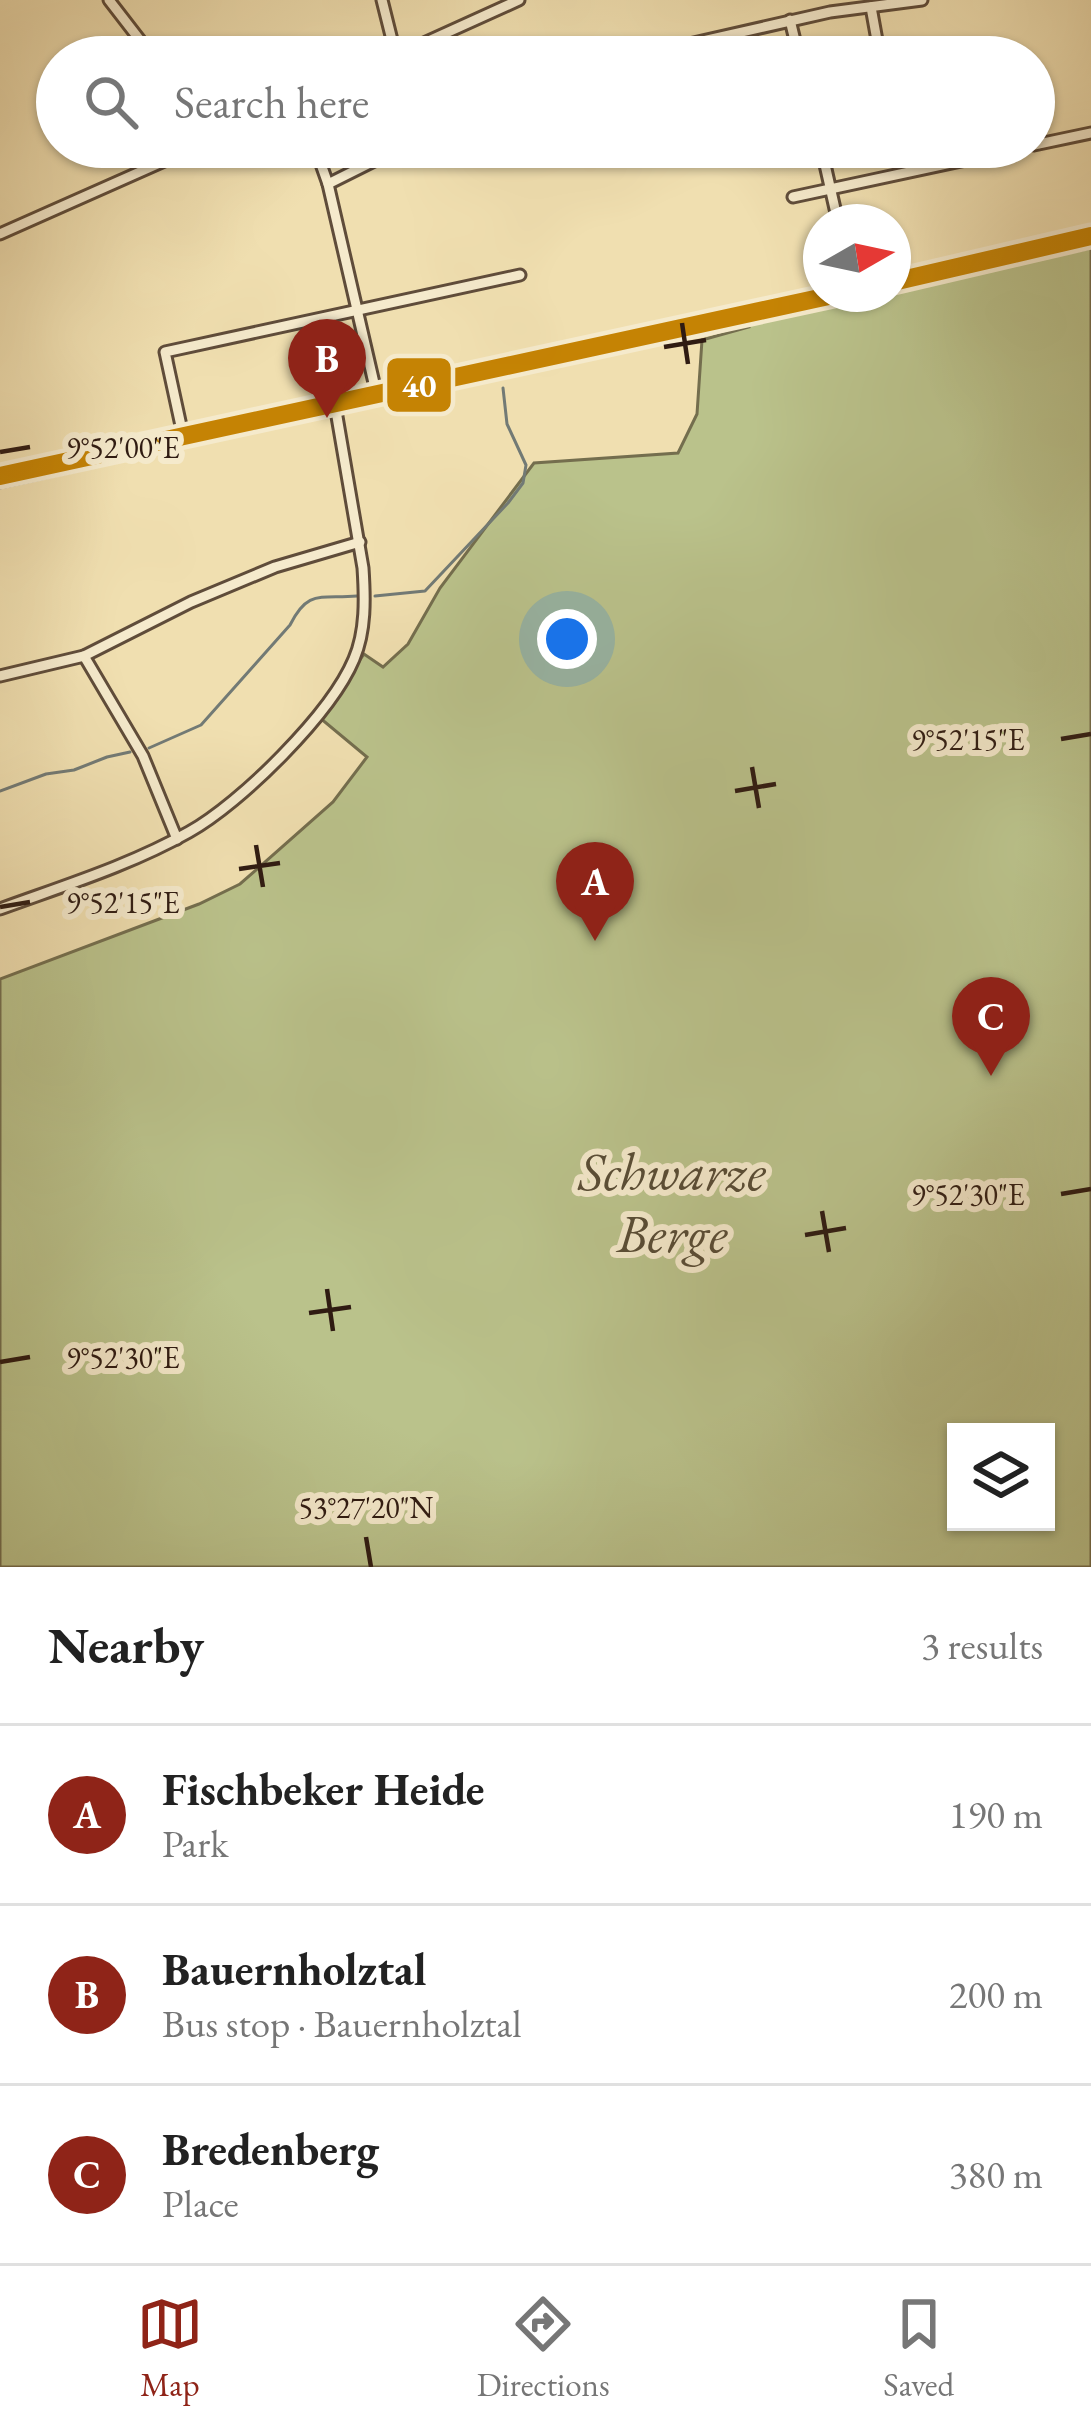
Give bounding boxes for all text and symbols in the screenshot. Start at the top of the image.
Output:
search box [36,36,1055,168]
icon: search [78,69,144,135]
text: Search here [174,73,369,131]
north arrow [803,204,911,312]
pin: B [288,319,366,418]
line badge: 40 [385,356,453,414]
text: 40 [402,364,436,407]
text: 9°52'00"E [66,428,180,467]
your location [537,609,597,669]
text: 9°52'15"E [911,720,1025,759]
pin: A [556,842,634,941]
text: 9°52'15"E [66,883,180,922]
pin: C [952,977,1030,1076]
park label: Schwarze Berge [577,1136,766,1268]
text: 9°52'30"E [911,1175,1025,1214]
text: 9°52'30"E [66,1338,180,1377]
map controls [947,1423,1055,1531]
button: layers [947,1423,1055,1531]
text: 53°27'20"N [299,1488,434,1527]
text: Nearby [48,1612,204,1678]
text: 3 results [921,1620,1043,1671]
text: Fischbeker Heide [162,1760,485,1818]
text: A [73,1789,101,1840]
text: 190 m [949,1789,1043,1840]
text: Park [162,1818,228,1869]
text: Bauernholztal [162,1940,427,1998]
text: B [75,1969,99,2020]
text: 200 m [949,1969,1043,2020]
text: Bus stop · Bauernholztal [162,1998,522,2049]
text: Bredenberg [162,2120,379,2178]
text: C [73,2149,101,2200]
text: 380 m [949,2149,1043,2200]
text: Place [162,2178,239,2229]
tab: Map [137,2291,203,2406]
tab: Directions [477,2291,610,2406]
tab: Saved [883,2291,954,2406]

